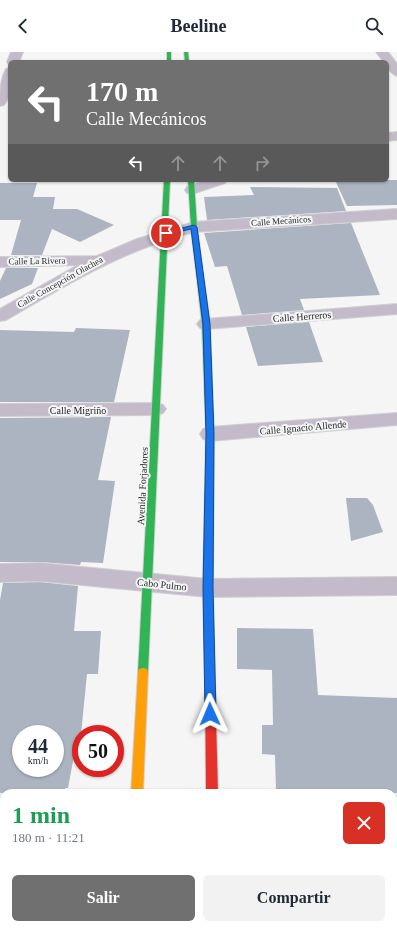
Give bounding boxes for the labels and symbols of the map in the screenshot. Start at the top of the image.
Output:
street label: Calle Mecánicos [251,214,312,228]
pin [149,216,183,250]
street label: Calle Concepción Olachea [16,254,104,310]
street label: Calle La Rivera [8,256,66,266]
street label: Calle Herreros [272,309,332,324]
street label: Calle Migriño [50,405,106,416]
street label: Calle Ignacio Allende [259,418,348,437]
street label: Avenida Forjadores [135,446,150,525]
street label: Cabo Pulmo [137,576,187,593]
position arrow [189,693,231,735]
speed limit sign: 50 [72,725,124,777]

